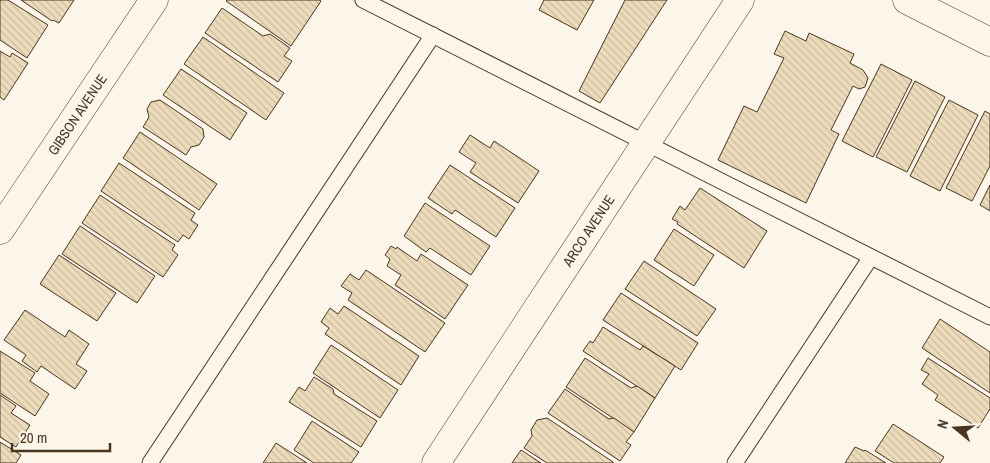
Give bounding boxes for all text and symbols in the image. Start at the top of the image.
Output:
street label: GIBSON AVENUE [44,71,111,158]
street label: ARCO AVENUE [558,191,619,271]
north arrow [930,403,980,453]
text: N [933,417,952,431]
scale bar [12,420,110,452]
text: 20 m [20,427,47,448]

